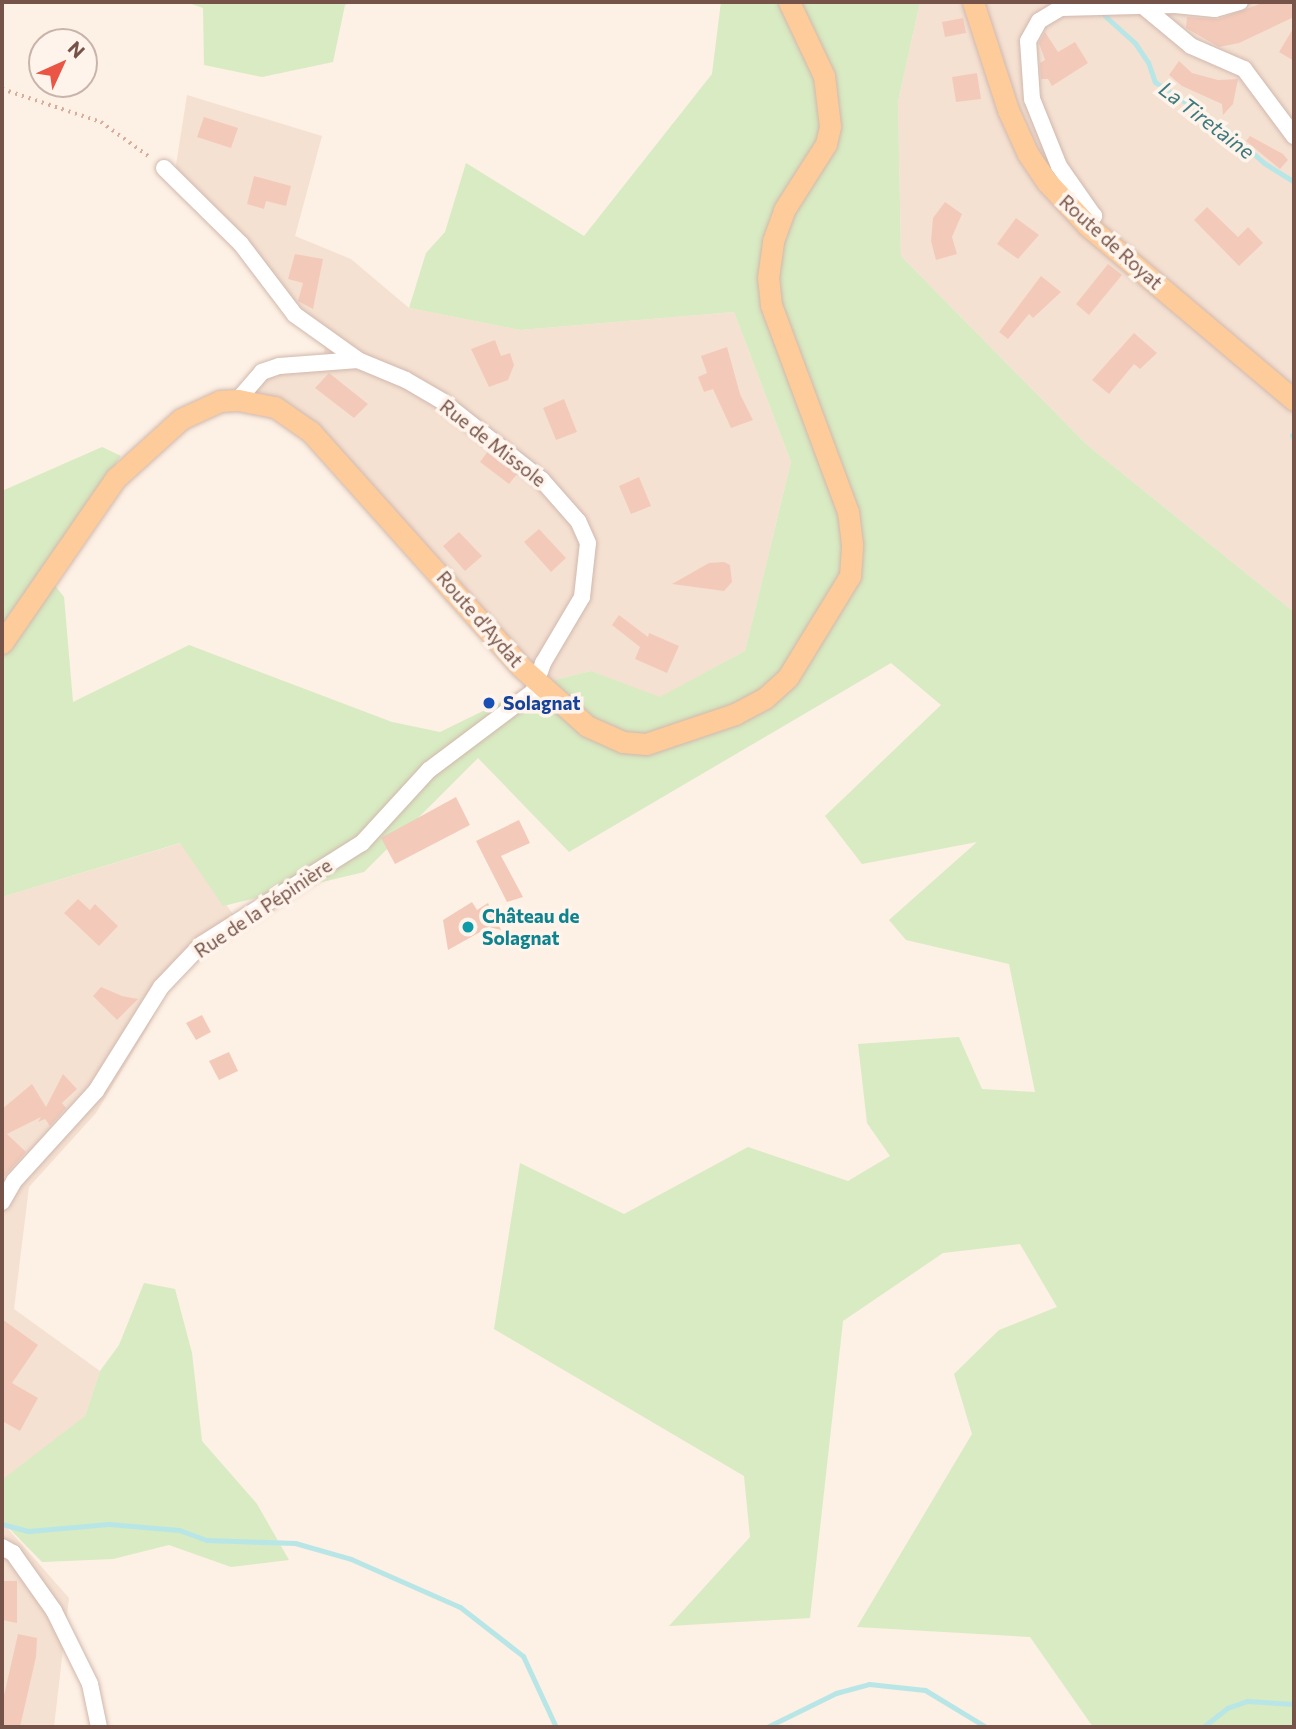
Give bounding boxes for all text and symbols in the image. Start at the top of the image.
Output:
north arrow [28,28,98,98]
text: N [64,36,90,62]
water label: La Tiretaine [1154,76,1260,164]
street label: Route de Royat [1055,190,1167,294]
street label: Rue de Missole [436,395,550,491]
street label: Route d'Aydat [432,566,528,672]
place label: Solagnat [503,692,580,714]
marker: Solagnat [481,695,497,711]
street label: Rue de la Pépinière [190,854,336,962]
place label: Château de Solagnat [482,905,579,949]
marker: Château de Solagnat [460,919,476,935]

